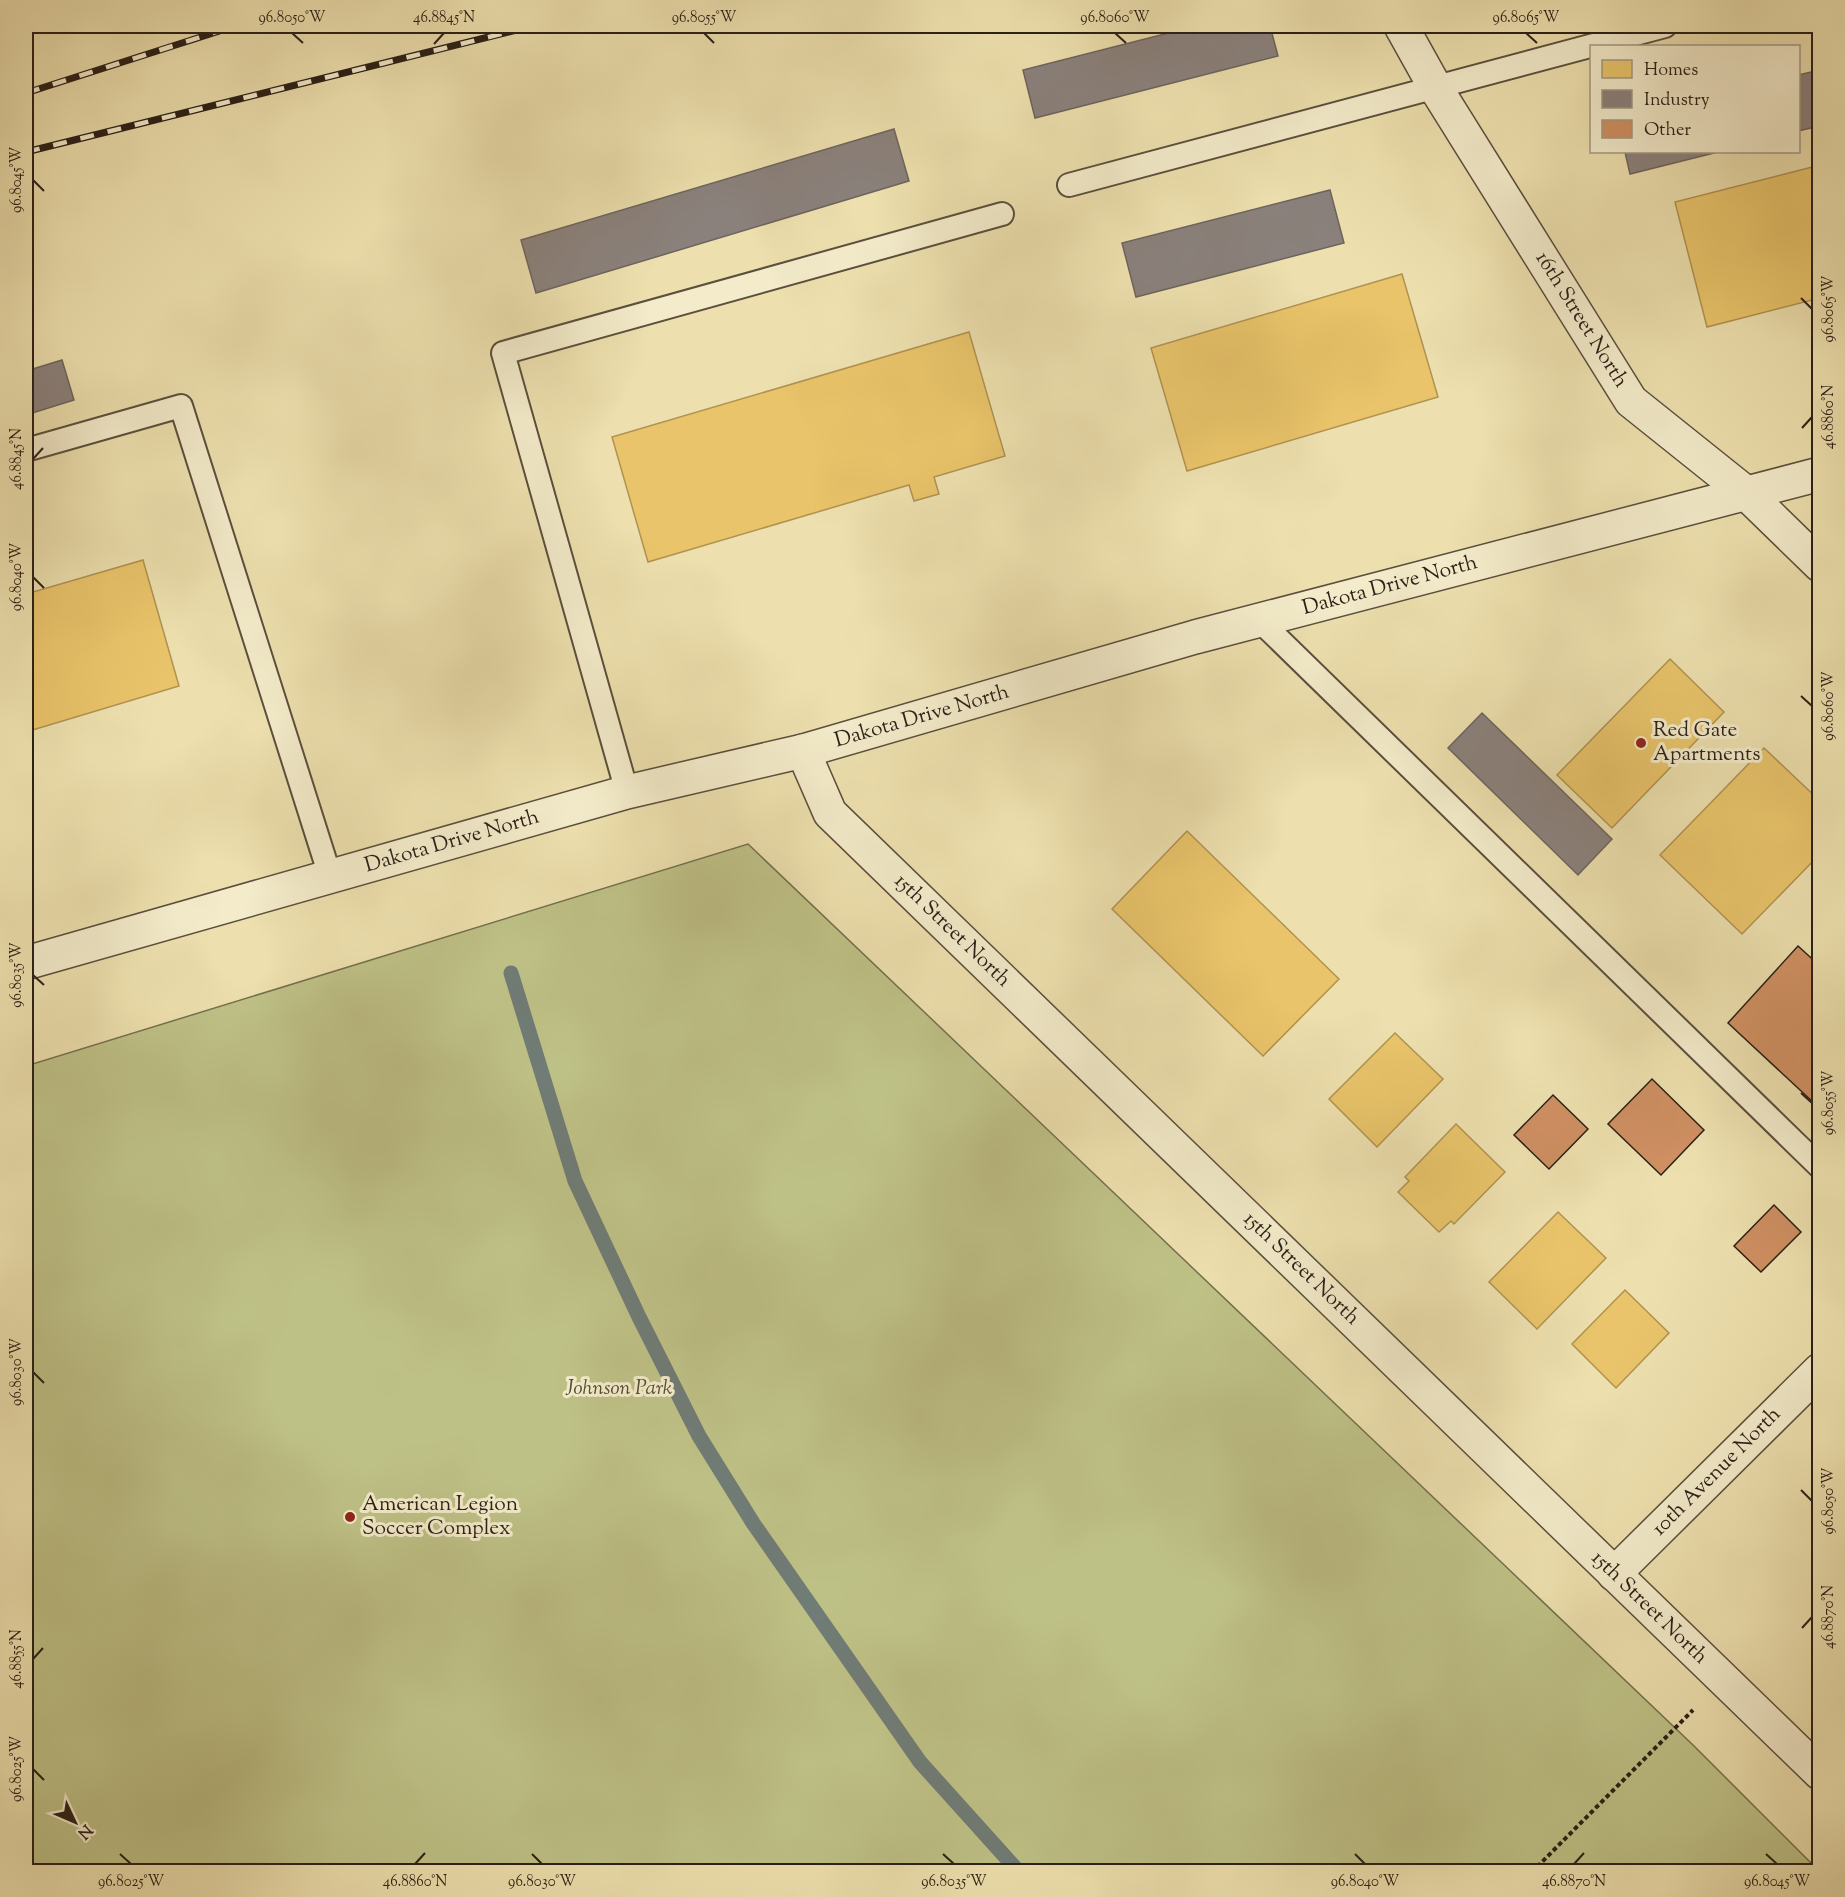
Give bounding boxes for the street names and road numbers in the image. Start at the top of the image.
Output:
street label: 16th Street North [1527,246,1635,394]
street label: Dakota Drive North [1299,548,1481,624]
street label: Dakota Drive North [831,678,1013,756]
street label: Dakota Drive North [361,803,543,881]
street label: 15th Street North [887,867,1017,995]
street label: 15th Street North [1236,1205,1366,1333]
street label: 10th Avenue North [1646,1401,1788,1543]
street label: 15th Street North [1584,1544,1714,1672]

